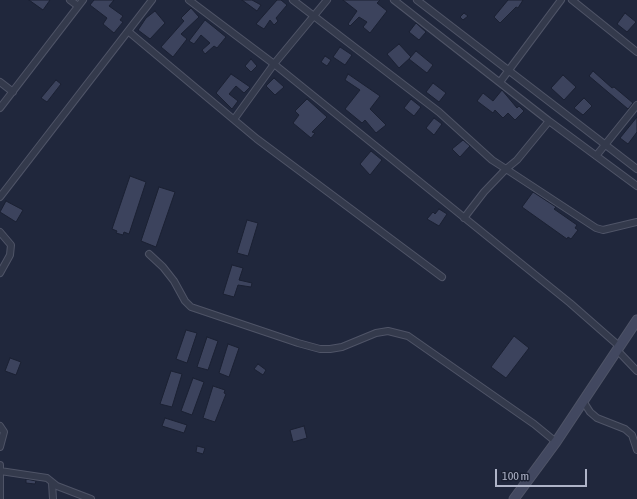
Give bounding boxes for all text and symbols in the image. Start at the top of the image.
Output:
scale bar [497,461,589,487]
text: 100 m [502,469,529,483]

